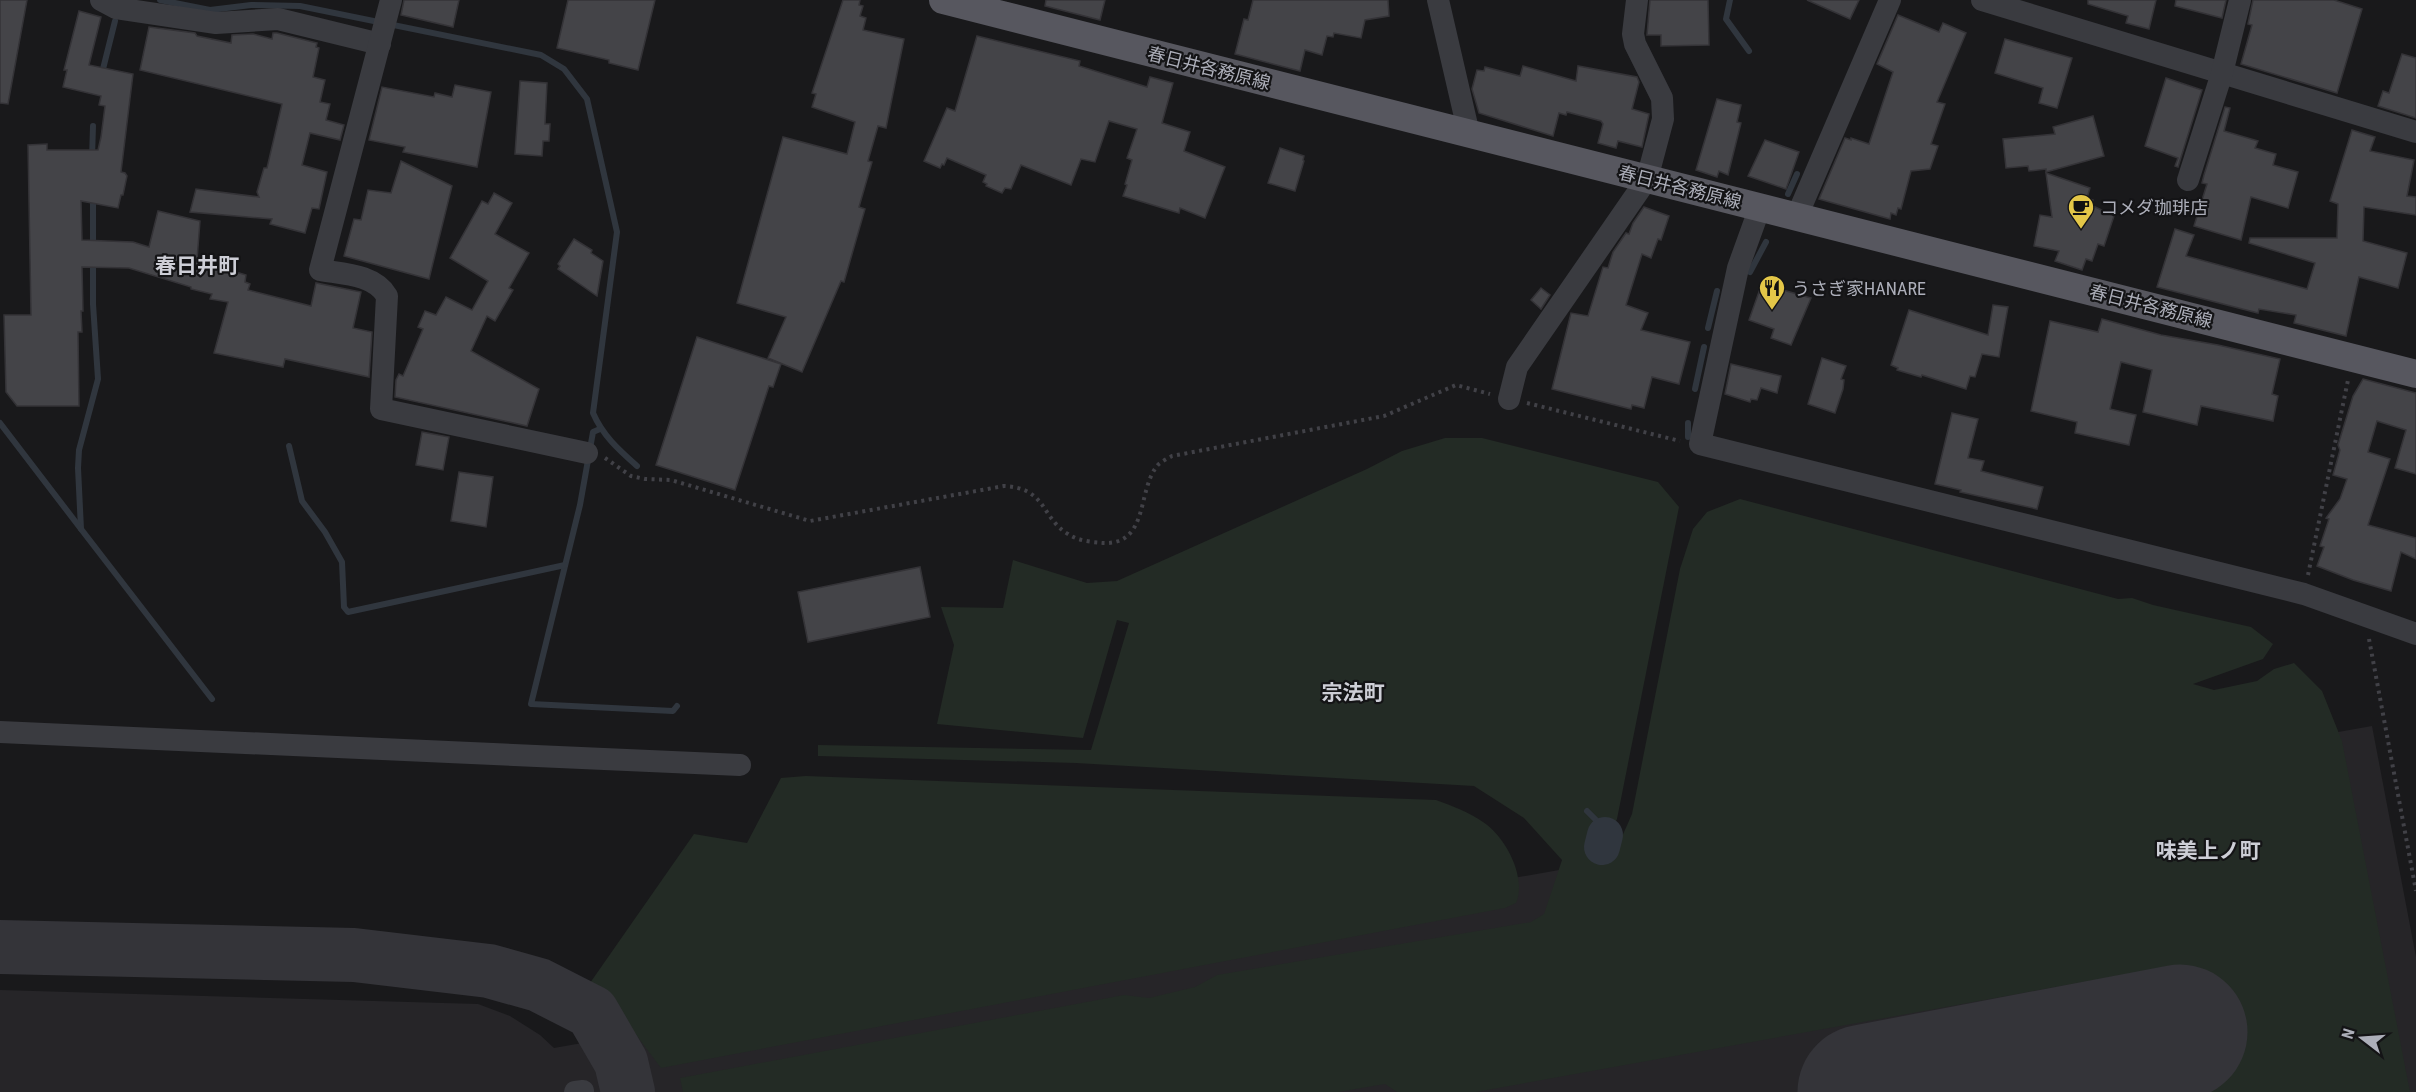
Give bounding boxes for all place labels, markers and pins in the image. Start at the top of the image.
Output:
cafe icon: コメダ珈琲店 [2066,192,2096,230]
place label: コメダ珈琲店 [2100,197,2208,218]
restaurant icon: うさぎ家HANARE [1757,273,1787,311]
place label: うさぎ家HANARE [1792,278,1926,299]

